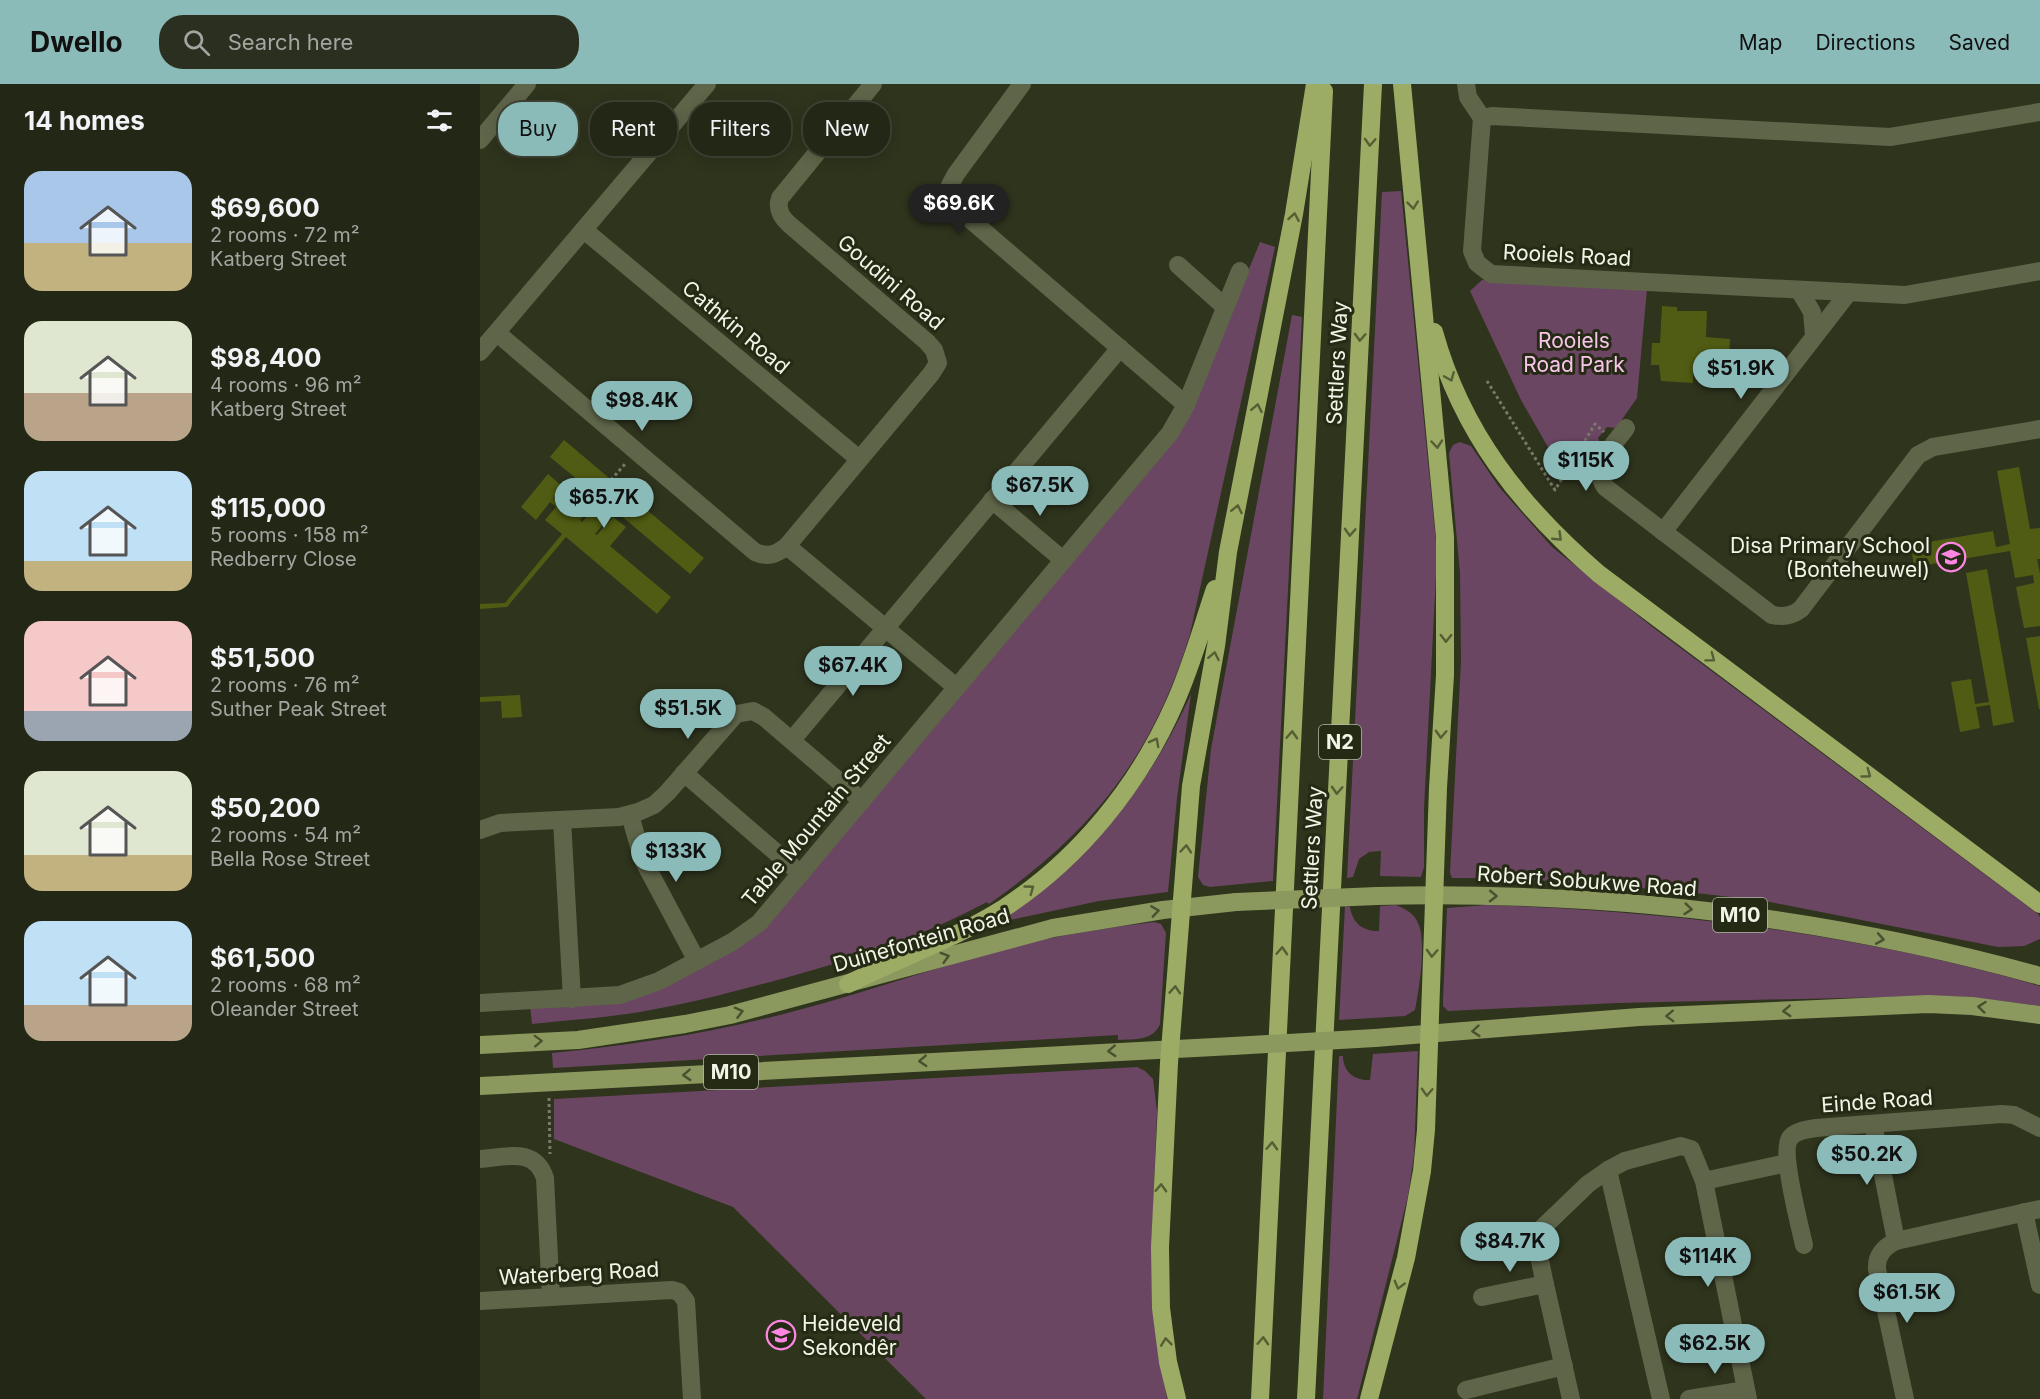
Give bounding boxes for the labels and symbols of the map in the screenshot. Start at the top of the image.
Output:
one-way arrow [1364,138,1377,147]
pin: $69.6K [910,184,1008,235]
one-way arrow [1406,201,1418,210]
one-way arrow [1287,212,1300,222]
street label: Goudini Road [833,229,949,335]
street label: Rooiels Road [1502,239,1632,271]
street label: Cathkin Road [677,275,795,379]
street label: Settlers Way [1321,300,1353,426]
park label: Rooiels Road Park [1523,328,1625,377]
one-way arrow [1354,333,1367,342]
pin: $51.9K [1692,349,1790,400]
one-way arrow [1443,371,1455,382]
pin: $98.4K [593,381,691,432]
one-way arrow [1250,404,1263,414]
one-way arrow [1430,439,1443,448]
pin: $115K [1544,441,1628,492]
pin: $67.5K [991,466,1089,517]
pin: $65.7K [555,478,653,529]
one-way arrow [1230,504,1243,514]
one-way arrow [1344,527,1357,536]
one-way arrow [1550,530,1561,541]
place label: Disa Primary School (Bonteheuwel) [1730,533,1930,582]
school or university icon: Disa Primary School (Bonteheuwel) [1935,541,1967,573]
one-way arrow [1439,634,1452,643]
pin: $67.4K [804,646,902,697]
one-way arrow [1207,651,1220,661]
one-way arrow [1704,651,1715,662]
pin: $51.5K [639,689,737,740]
road number: N2 [1319,725,1361,759]
street label: Table Mountain Street [736,728,896,911]
one-way arrow [1435,729,1448,738]
one-way arrow [1286,731,1299,740]
one-way arrow [1148,737,1159,748]
one-way arrow [1861,767,1872,778]
street label: Settlers Way [1296,785,1328,911]
one-way arrow [1331,785,1344,794]
pin: $133K [634,832,718,883]
one-way arrow [1179,844,1192,853]
street label: Robert Sobukwe Road [1476,861,1698,901]
one-way arrow [1023,885,1034,896]
one-way arrow [1489,889,1498,902]
road number: M10 [1713,898,1767,932]
one-way arrow [1683,902,1692,915]
street label: Duinefontein Road [830,903,1012,977]
one-way arrow [1150,905,1159,917]
one-way arrow [1875,932,1885,945]
one-way arrow [1275,947,1288,956]
one-way arrow [1426,949,1439,958]
one-way arrow [940,951,950,964]
one-way arrow [1168,985,1181,995]
one-way arrow [1977,1001,1987,1014]
one-way arrow [1783,1004,1792,1017]
one-way arrow [734,1007,744,1020]
one-way arrow [1666,1010,1675,1023]
one-way arrow [1471,1024,1480,1037]
one-way arrow [534,1035,543,1048]
one-way arrow [1108,1045,1117,1058]
one-way arrow [919,1054,928,1067]
road number: M10 [704,1055,758,1089]
one-way arrow [682,1068,691,1081]
street label: Einde Road [1820,1085,1934,1117]
one-way arrow [1421,1088,1433,1097]
pin: $50.2K [1818,1135,1916,1186]
one-way arrow [1266,1141,1279,1150]
one-way arrow [1155,1184,1168,1193]
pin: $84.7K [1461,1222,1559,1273]
pin: $114K [1666,1237,1750,1288]
street label: Waterberg Road [498,1256,660,1290]
pin: $61.5K [1858,1273,1956,1324]
one-way arrow [1393,1280,1406,1290]
place label: Heideveld Sekondêr [802,1311,901,1360]
school or university icon: Heideveld Sekondêr [765,1319,797,1351]
pin: $62.5K [1666,1324,1764,1375]
one-way arrow [1256,1336,1269,1345]
one-way arrow [1160,1337,1172,1346]

